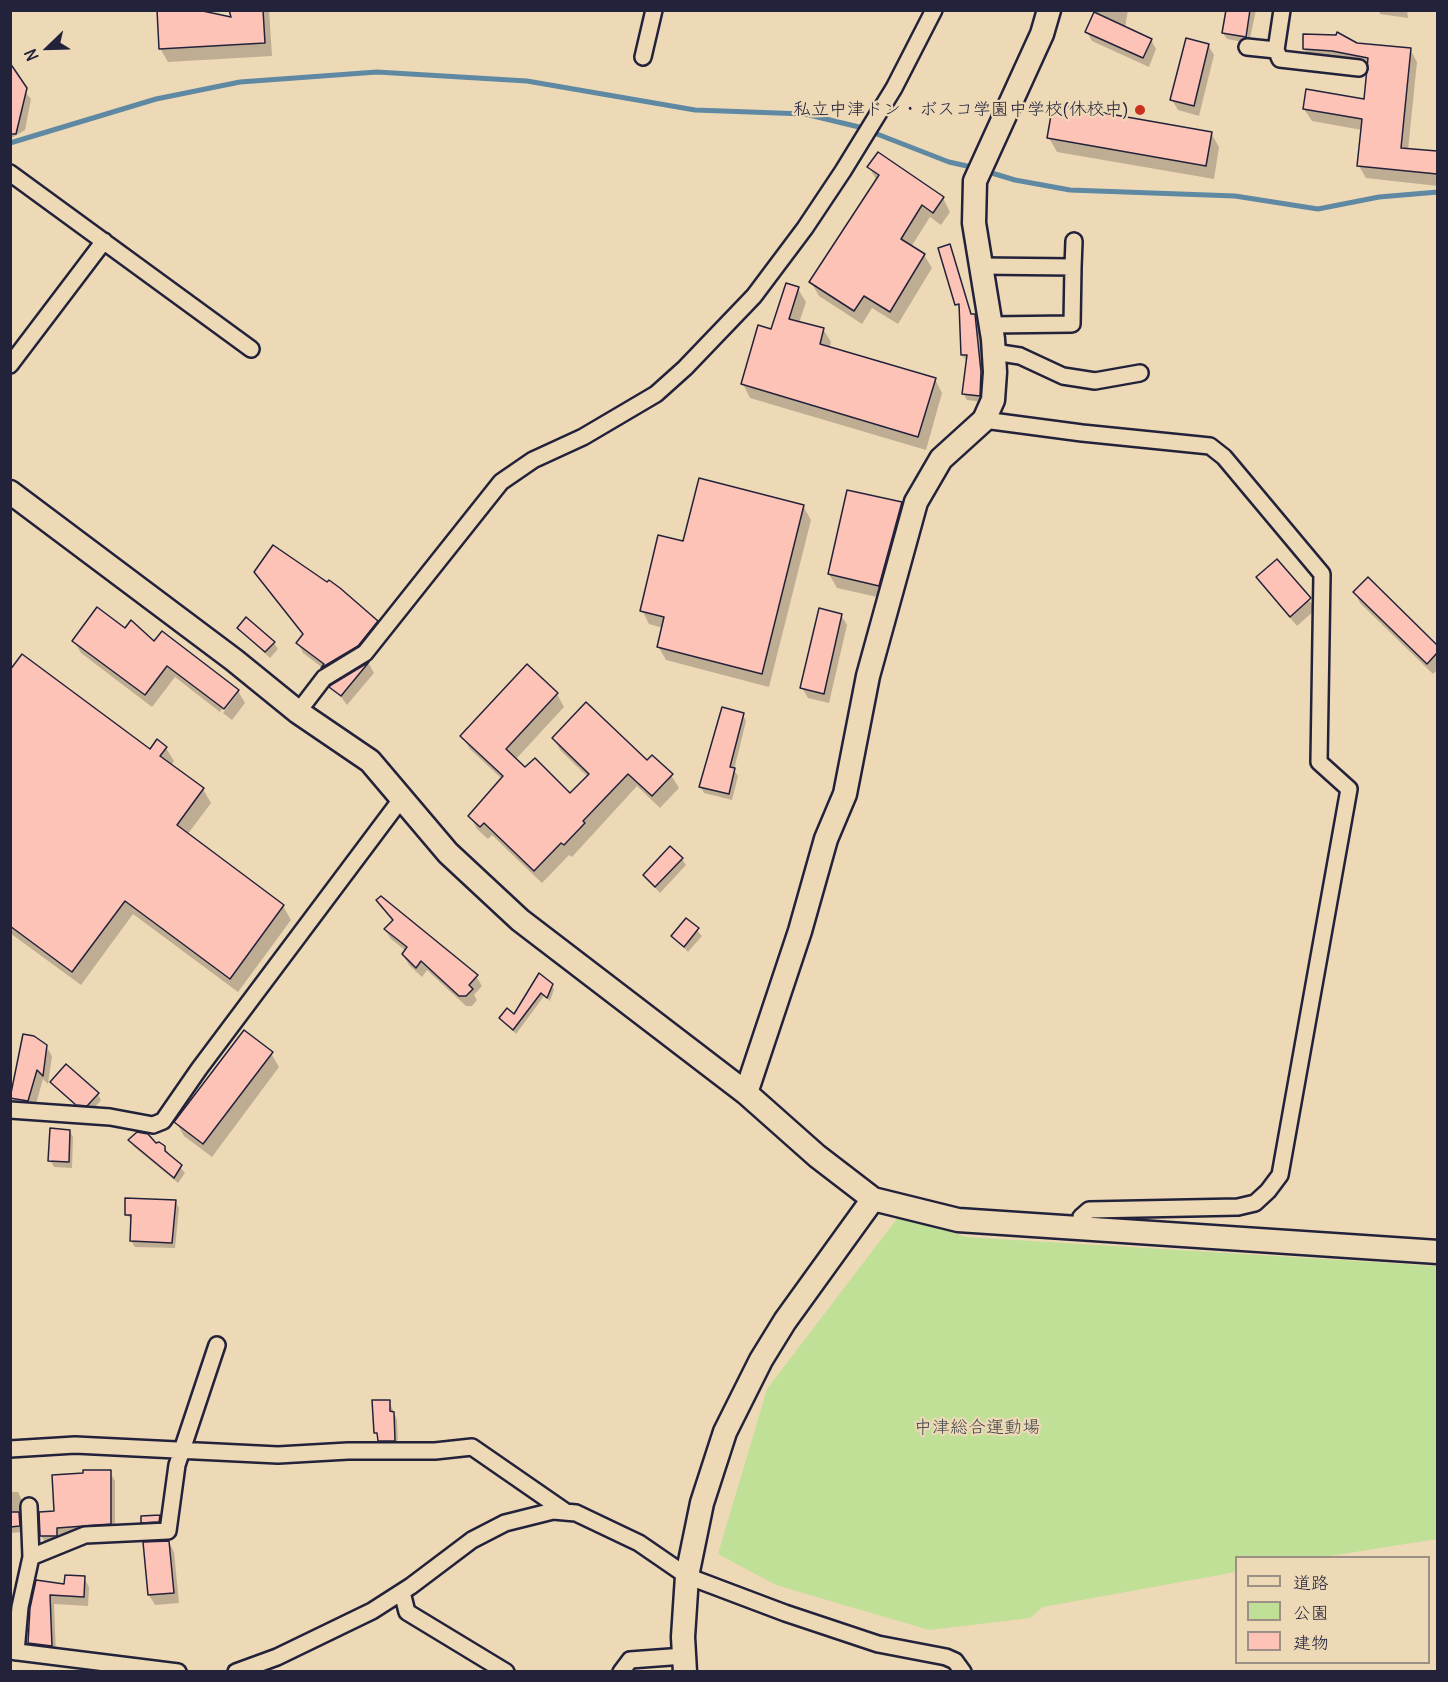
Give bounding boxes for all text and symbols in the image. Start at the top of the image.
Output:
north arrow [18,18,78,78]
text: N [20,46,43,64]
place label: 私立中津ドン・ボスコ学園中学校(休校中) [793,99,1128,121]
marker: 私立中津ドン・ボスコ学園中学校(休校中) [1133,103,1147,117]
park label: 中津総合運動場 [914,1417,1040,1439]
legend [1235,1556,1430,1664]
text: 道路 [1293,1571,1329,1594]
text: 公園 [1293,1601,1329,1624]
text: 建物 [1293,1631,1329,1654]

